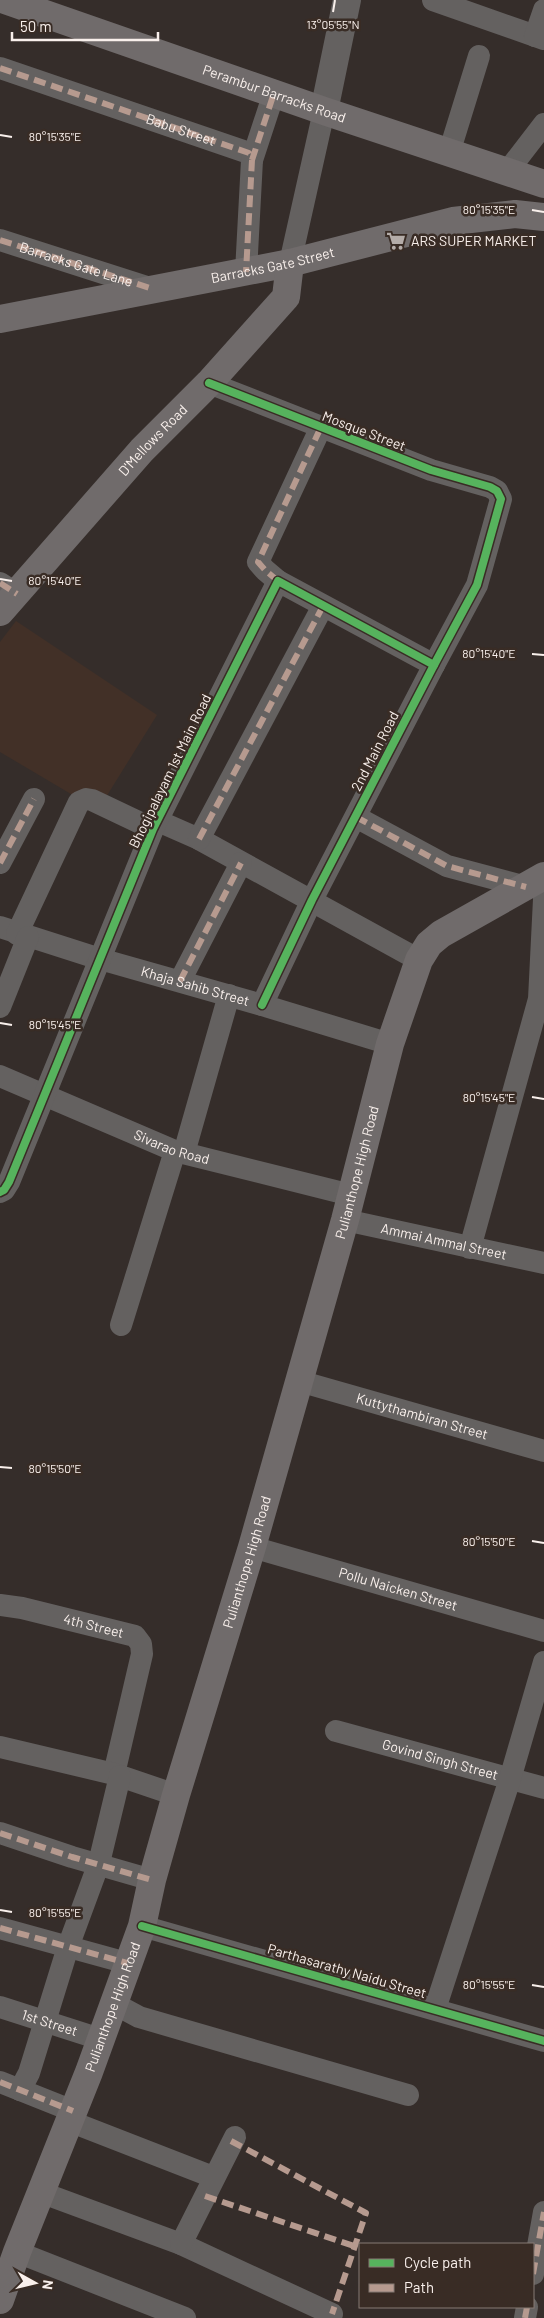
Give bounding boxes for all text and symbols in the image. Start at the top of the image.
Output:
scale bar [12,10,159,42]
text: 50 m [20,17,52,35]
text: 13°05'55"N [306,17,360,31]
street label: Perambur Barracks Road [201,60,348,126]
street label: Babu Street [144,110,218,149]
text: 80°15'35"E [29,129,81,143]
text: 80°15'35"E [463,202,515,216]
supermarket icon: ARS SUPER MARKET [385,230,407,252]
place label: ARS SUPER MARKET [411,232,537,249]
street label: Barracks Gate Lane [18,238,135,290]
street label: Barracks Gate Street [209,243,336,286]
street label: D'Mellows Road [115,401,191,479]
street label: Mosque Street [320,407,408,454]
text: 80°15'40"E [28,573,82,587]
text: 80°15'40"E [462,646,516,660]
street label: Bhogipalayam 1st Main Road [125,691,214,851]
street label: 2nd Main Road [347,708,402,794]
street label: Khaja Sahib Street [139,962,252,1009]
text: 80°15'45"E [29,1017,81,1031]
text: 80°15'45"E [463,1090,515,1104]
street label: Pulianthope High Road [331,1104,382,1241]
street label: Sivarao Road [131,1125,211,1167]
street label: Ammai Ammal Street [379,1219,508,1263]
street label: Kuttythambiran Street [354,1389,490,1443]
text: 80°15'50"E [29,1461,81,1475]
street label: Pulianthope High Road [219,1494,274,1630]
text: 80°15'50"E [463,1534,515,1548]
street label: Pollu Naicken Street [337,1563,460,1614]
street label: 4th Street [62,1610,126,1641]
street label: Govind Singh Street [380,1735,500,1783]
text: 80°15'55"E [29,1905,81,1919]
street label: Pulianthope High Road [81,1939,144,2074]
street label: Parthasarathy Naidu Street [266,1940,429,2001]
text: 80°15'55"E [463,1977,515,1991]
street label: 1st Street [20,2005,80,2039]
legend [359,2243,534,2308]
text: Cycle path [404,2253,471,2271]
north arrow [10,2258,60,2308]
text: Path [404,2278,434,2296]
text: N [39,2279,57,2291]

